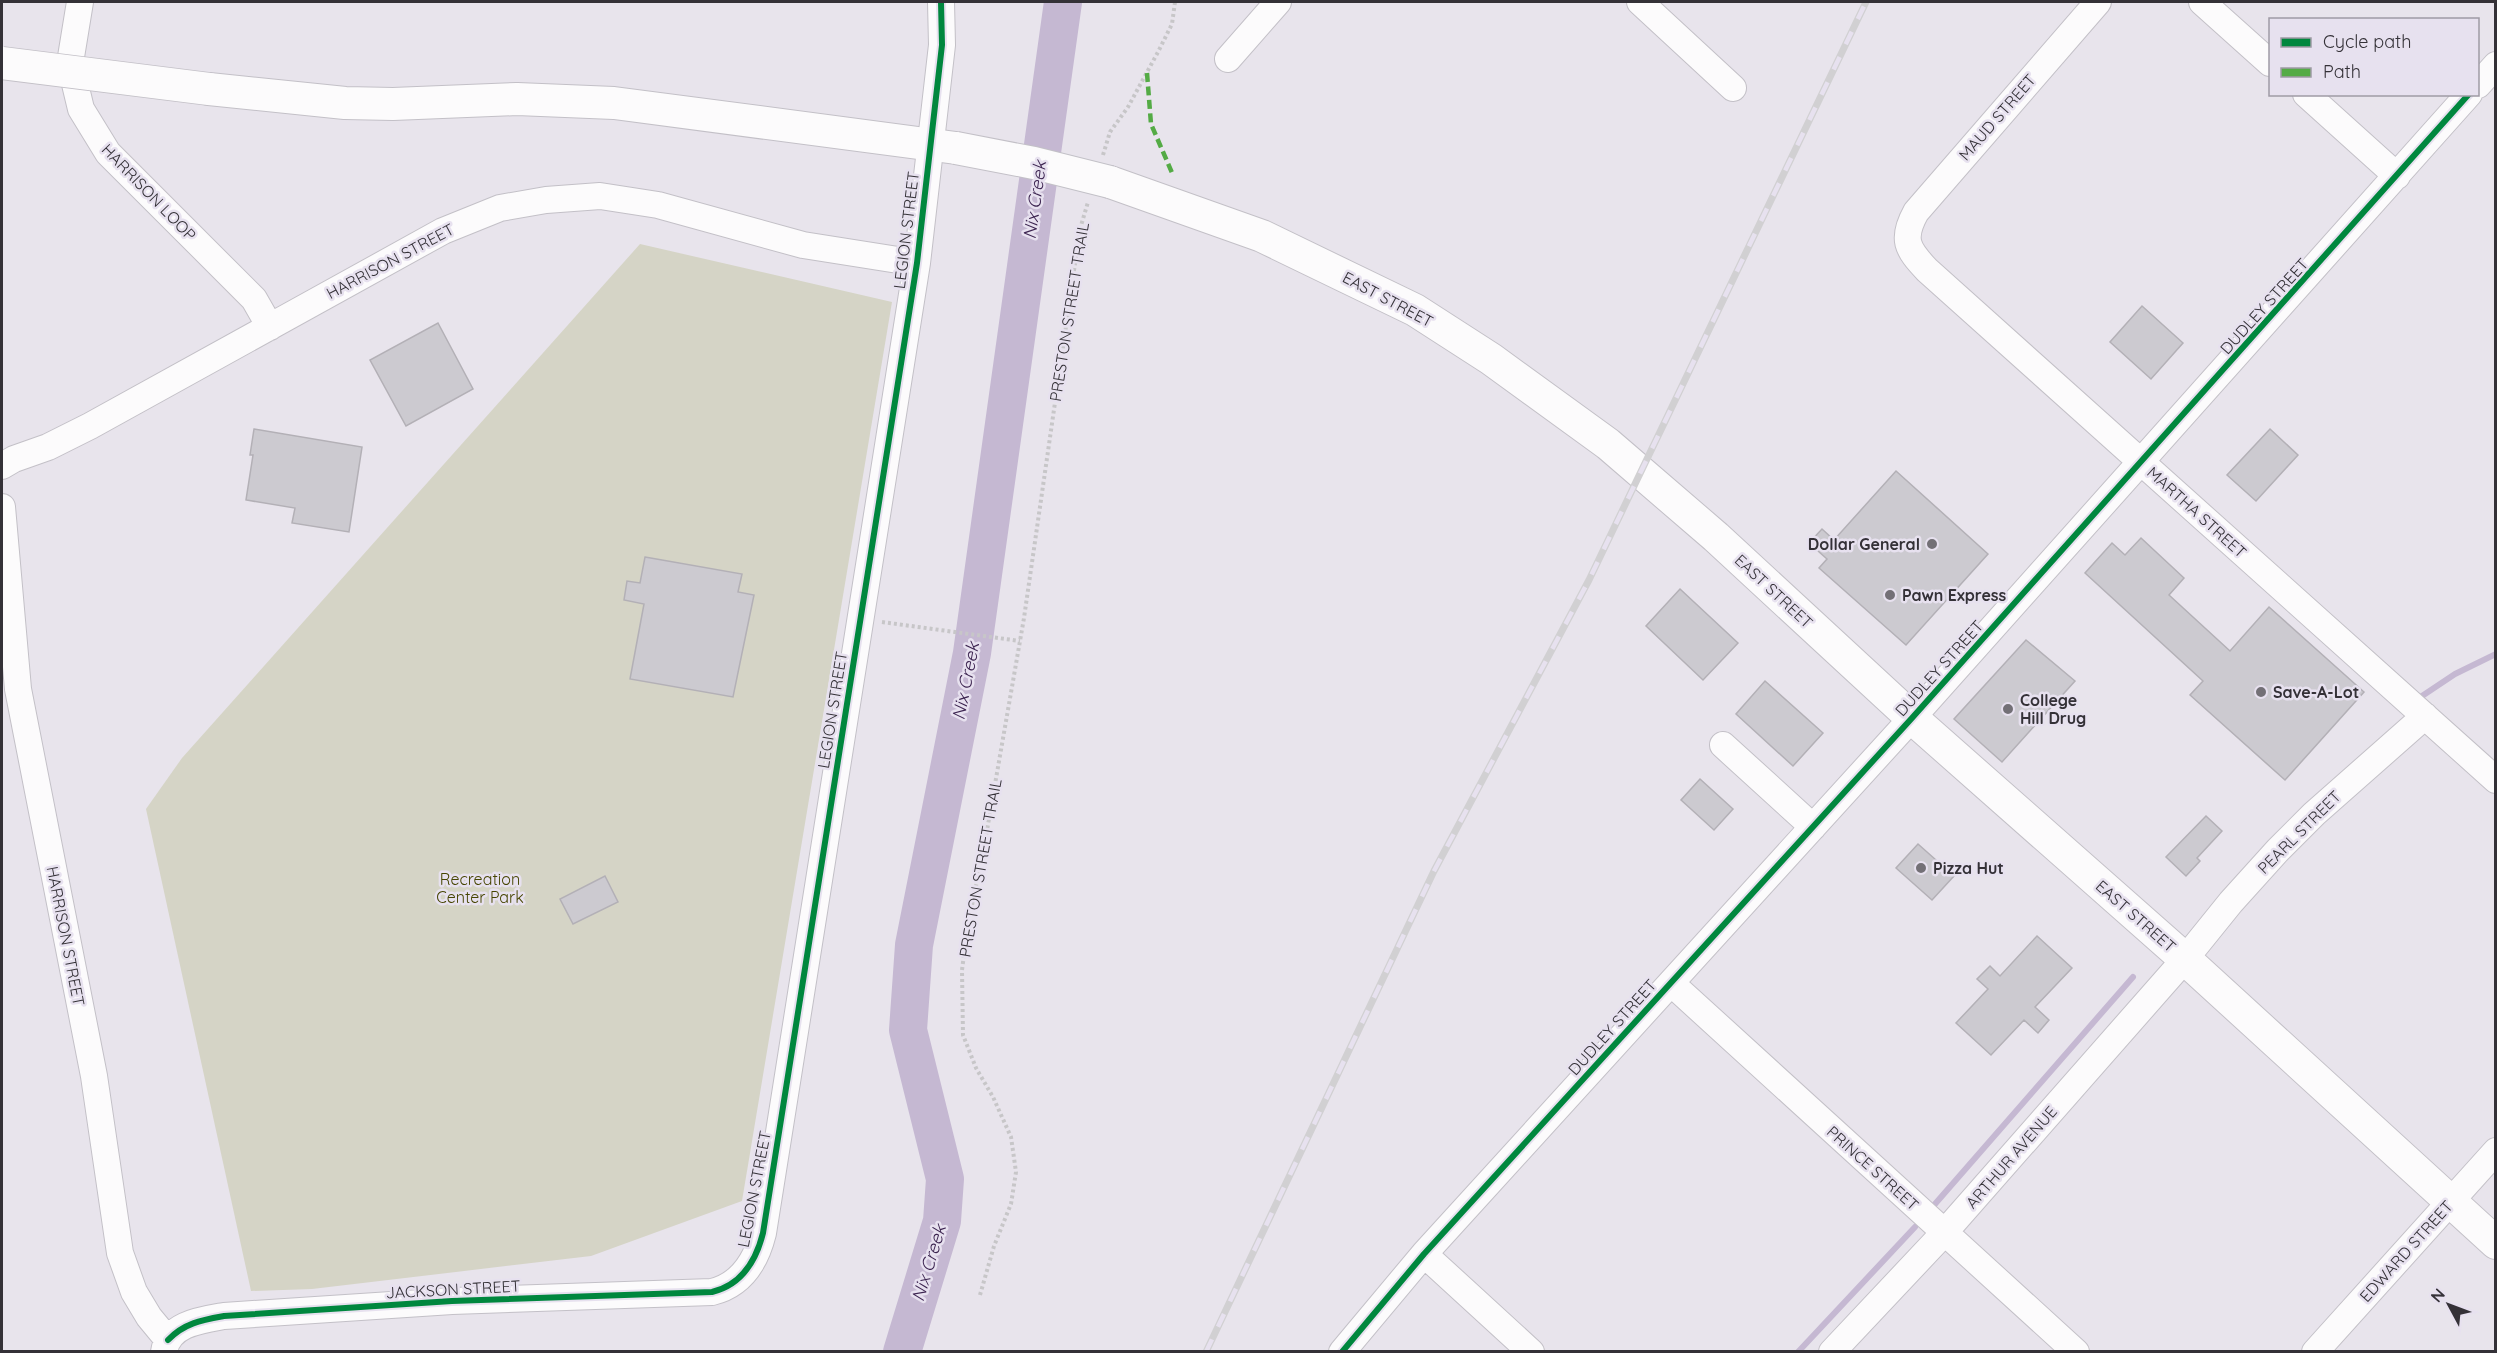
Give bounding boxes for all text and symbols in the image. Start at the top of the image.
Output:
legend [2269,18,2479,96]
text: Cycle path [2323,30,2411,53]
text: Path [2323,60,2361,83]
street label: MAUD STREET [1954,69,2040,164]
street label: HARRISON LOOP [98,139,200,245]
water label: Nix Creek [1018,158,1052,241]
street label: LEGION STREET [889,170,923,290]
street label: HARRISON STREET [323,219,458,303]
street label: PRESTON STREET TRAIL [1045,221,1093,403]
street label: DUDLEY STREET [2216,254,2313,358]
street label: EAST STREET [1339,267,1437,331]
street label: MARTHA STREET [2143,462,2251,562]
place label: Dollar General [1808,534,1920,554]
marker: Dollar General [1925,537,1939,551]
street label: EAST STREET [1731,550,1818,633]
place label: Pawn Express [1902,585,2007,605]
marker: Pawn Express [1883,588,1897,602]
street label: DUDLEY STREET [1891,616,1988,720]
water label: Nix Creek [947,639,985,722]
street label: LEGION STREET [813,650,851,770]
place label: Save-A-Lot [2273,682,2359,702]
marker: Save-A-Lot [2254,685,2268,699]
place label: College Hill Drug [2020,690,2086,728]
marker: College Hill Drug [2001,702,2015,716]
street label: PRESTON STREET TRAIL [954,777,1006,959]
street label: PEARL STREET [2253,786,2345,878]
place label: Pizza Hut [1933,858,2004,878]
marker: Pizza Hut [1914,861,1928,875]
street label: HARRISON STREET [43,864,89,1008]
park label: Recreation Center Park [436,869,524,907]
street label: EAST STREET [2092,876,2180,956]
street label: DUDLEY STREET [1564,975,1661,1079]
street label: ARTHUR AVENUE [1961,1102,2061,1212]
street label: PRINCE STREET [1823,1121,1923,1215]
street label: LEGION STREET [733,1129,775,1249]
street label: EDWARD STREET [2355,1196,2457,1306]
water label: Nix Creek [906,1220,951,1304]
street label: JACKSON STREET [385,1275,521,1303]
north arrow [2419,1275,2479,1335]
text: N [2426,1284,2449,1306]

